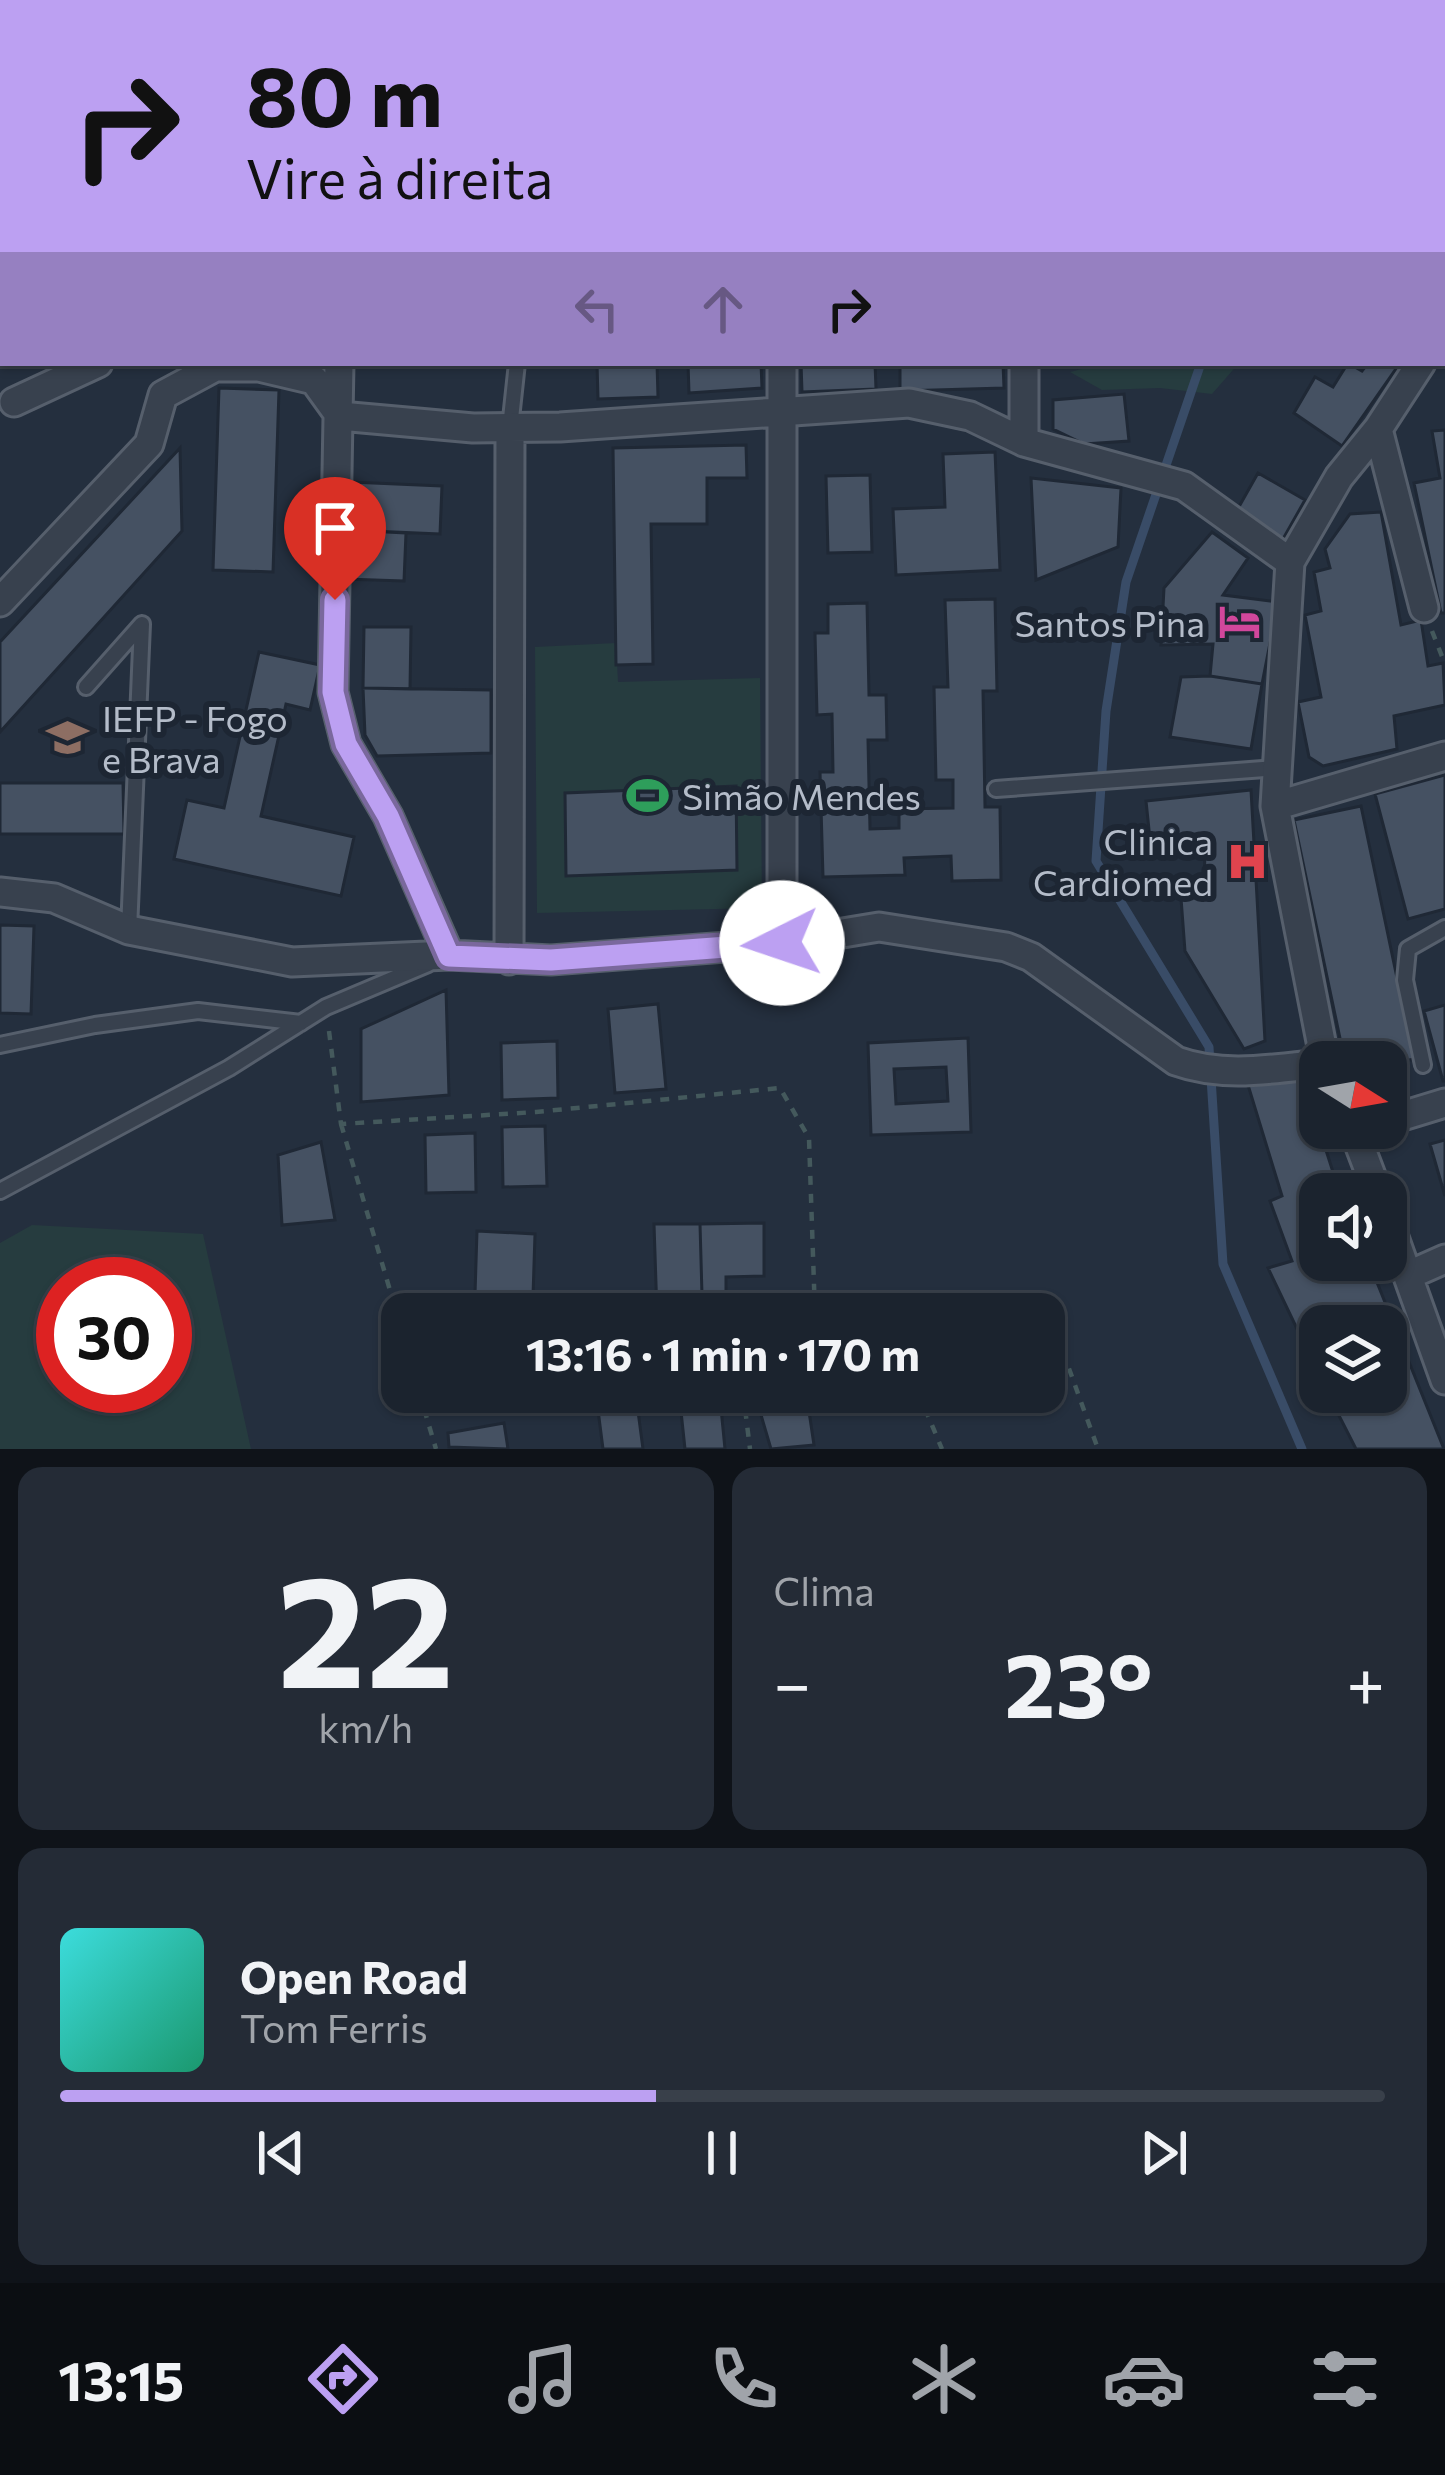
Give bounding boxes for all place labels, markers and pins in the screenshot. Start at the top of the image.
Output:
pin [284,477,386,600]
hotel icon: Santos Pina [1216,599,1262,645]
place label: Santos Pina [1014,600,1205,644]
place label: IEFP - Fogo e Brava [102,695,288,780]
school or university icon: IEFP - Fogo e Brava [45,715,91,761]
sports icon: Simão Mendes [625,772,671,818]
place label: Simão Mendes [682,773,921,817]
place label: Clinica Cardiomed [1033,818,1213,903]
hospital icon: Clinica Cardiomed [1224,838,1270,884]

